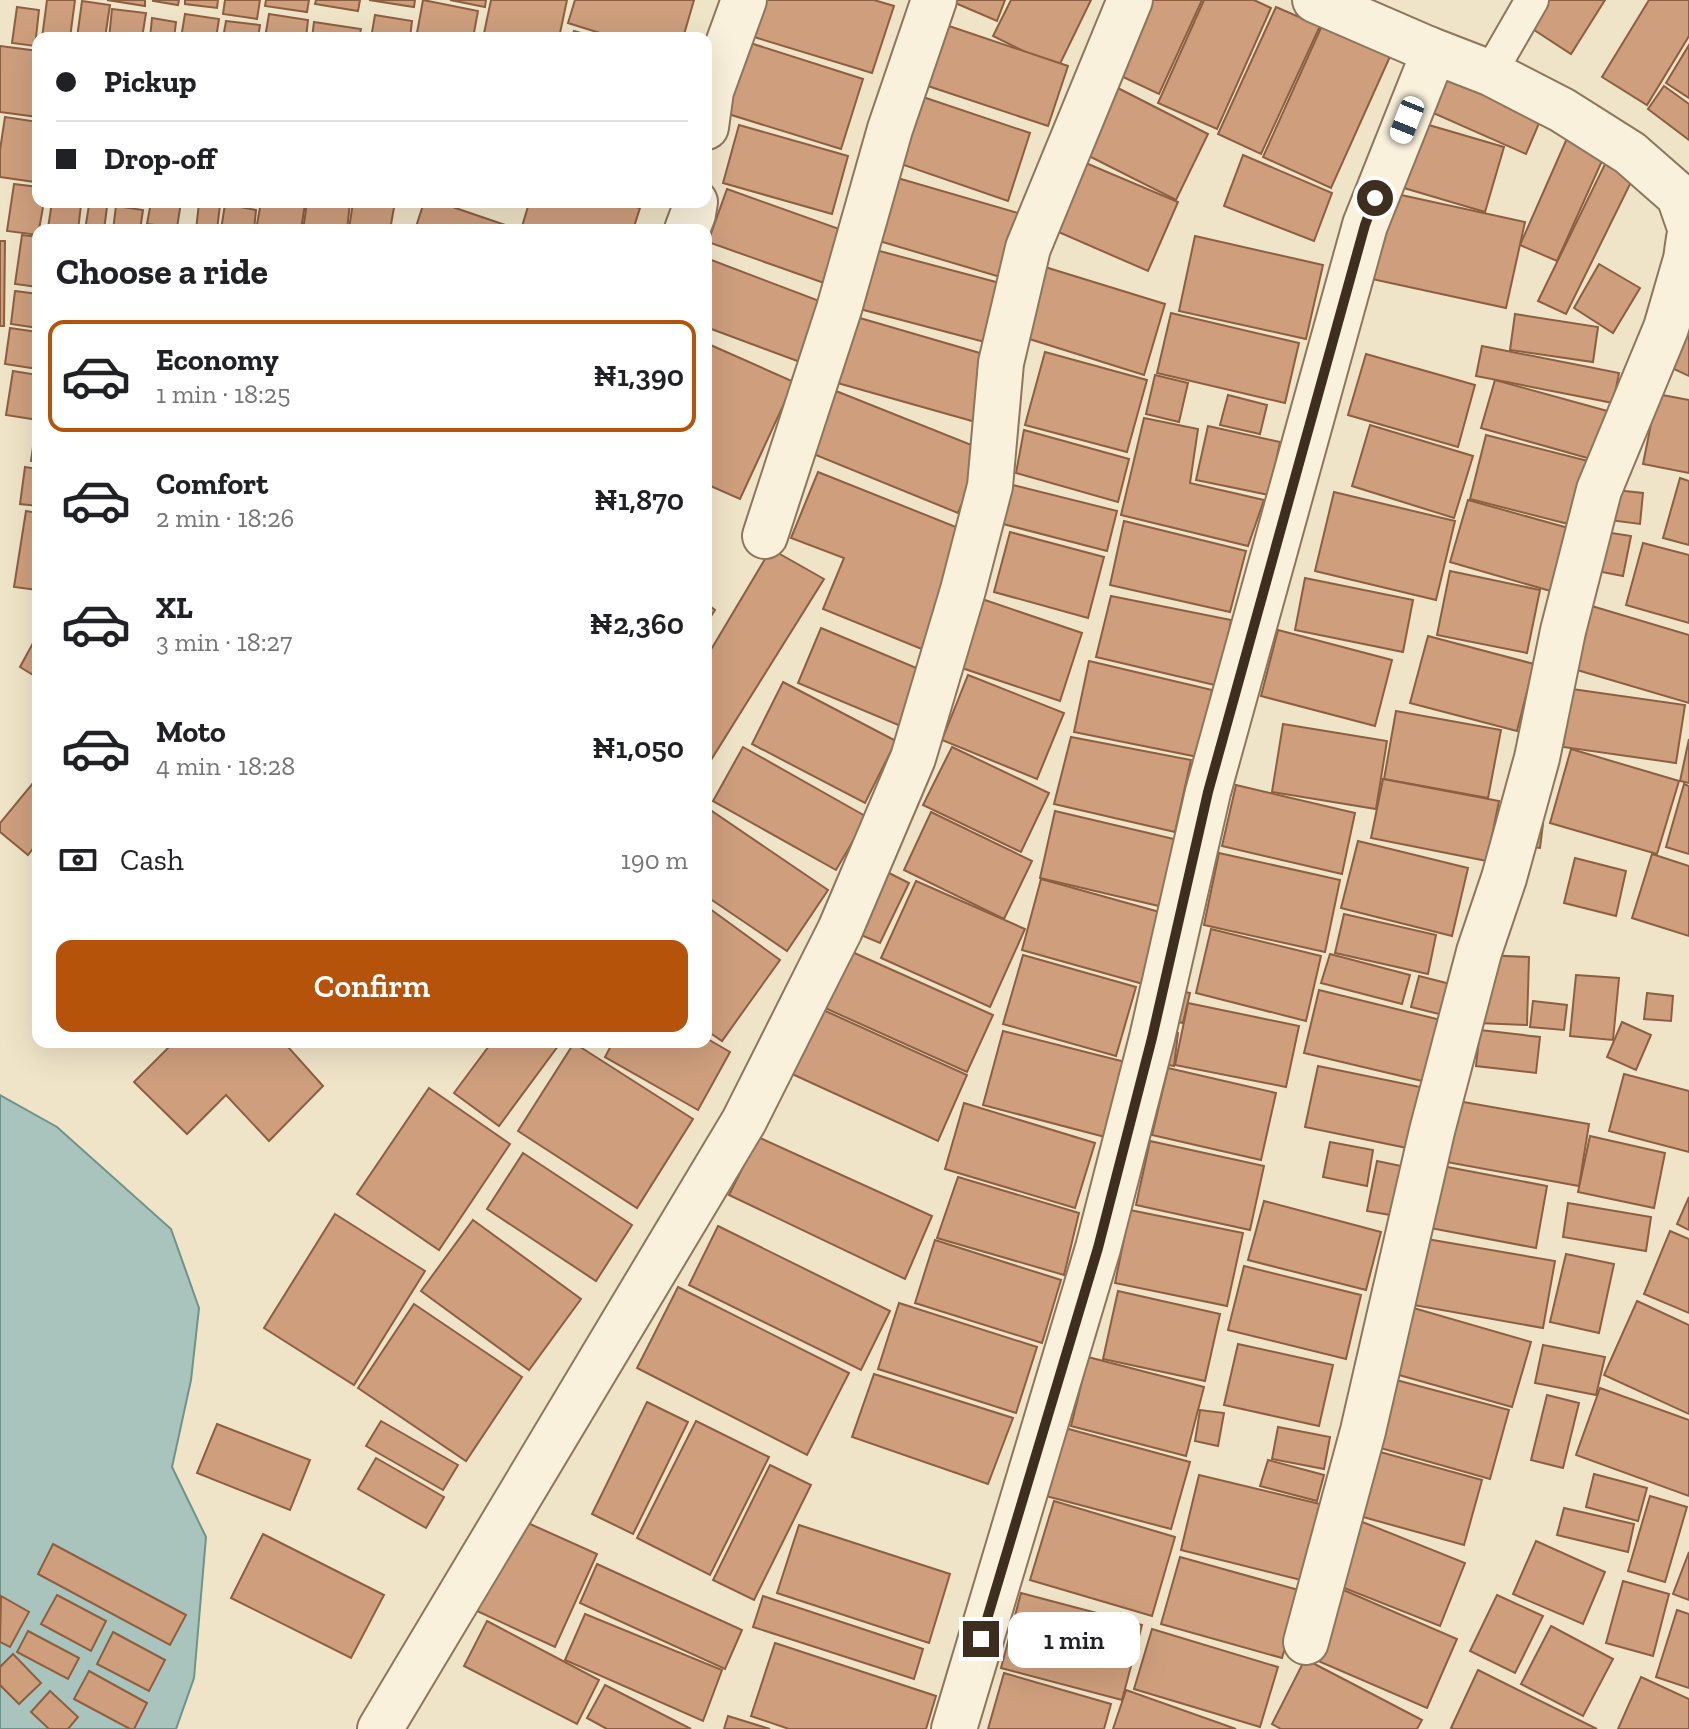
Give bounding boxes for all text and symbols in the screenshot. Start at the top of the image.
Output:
text: Pickup [104,64,196,100]
car [1387,93,1427,147]
text: Drop-off [104,141,216,177]
route start [1357,180,1393,216]
text: Choose a ride [56,250,268,293]
icon: car [60,340,132,412]
text: Economy [156,342,279,378]
text: ₦1,390 [594,358,684,394]
text: 1 min · 18:25 [156,378,291,410]
icon: car [60,464,132,536]
text: Comfort [156,466,268,502]
text: ₦1,870 [594,482,684,518]
text: 2 min · 18:26 [156,502,294,534]
icon: car [60,588,132,660]
text: XL [156,590,193,626]
text: ₦2,360 [590,606,684,642]
text: 3 min · 18:27 [156,626,292,658]
icon: car [60,712,132,784]
text: Moto [156,714,226,750]
text: ₦1,050 [592,730,684,766]
text: 4 min · 18:28 [156,750,295,782]
icon: cash [56,838,100,882]
text: Cash [120,842,184,878]
text: 190 m [621,844,688,876]
button: Confirm [56,940,688,1032]
callout: 1 min [1009,1611,1141,1667]
route end [963,1621,999,1657]
text: 1 min [1043,1624,1105,1656]

